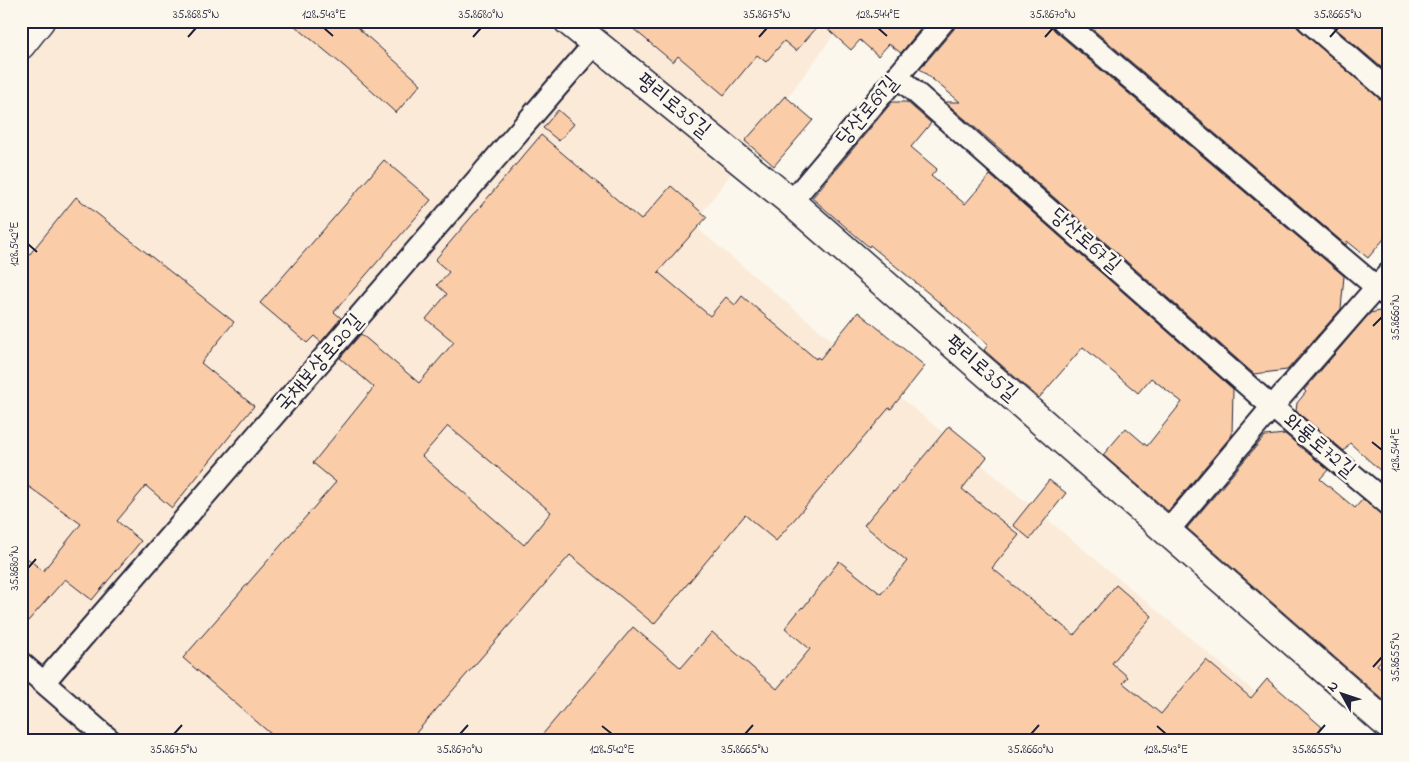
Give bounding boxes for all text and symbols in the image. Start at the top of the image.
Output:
text: 35.8685°N [173,6,219,24]
text: 128.543°E [302,6,346,24]
text: 35.8680°N [458,6,504,24]
text: 35.8675°N [743,6,791,24]
text: 128.544°E [856,6,900,24]
text: 35.8670°N [1030,6,1076,24]
text: 35.8665°N [1314,6,1362,24]
street label: 평리로35길 [629,67,717,145]
street label: 당산로69길 [830,69,906,152]
street label: 당산로67길 [1043,202,1127,280]
text: 128.542°E [6,222,24,267]
text: 35.8660°N [1387,294,1405,340]
street label: 국채보상로20길 [269,307,371,418]
street label: 평리로35길 [938,329,1024,409]
street label: 와룡로72길 [1276,407,1362,485]
text: 128.544°E [1387,428,1405,472]
text: 35.8680°N [6,545,24,591]
text: 35.8655°N [1387,632,1405,682]
north arrow [1316,670,1366,720]
text: N [1322,676,1344,697]
text: 35.8675°N [150,741,198,759]
text: 35.8670°N [437,741,483,759]
text: 128.542°E [590,741,635,759]
text: 35.8665°N [721,741,769,759]
text: 35.8660°N [1008,741,1054,759]
text: 128.543°E [1144,741,1188,759]
text: 35.8655°N [1292,741,1342,759]

